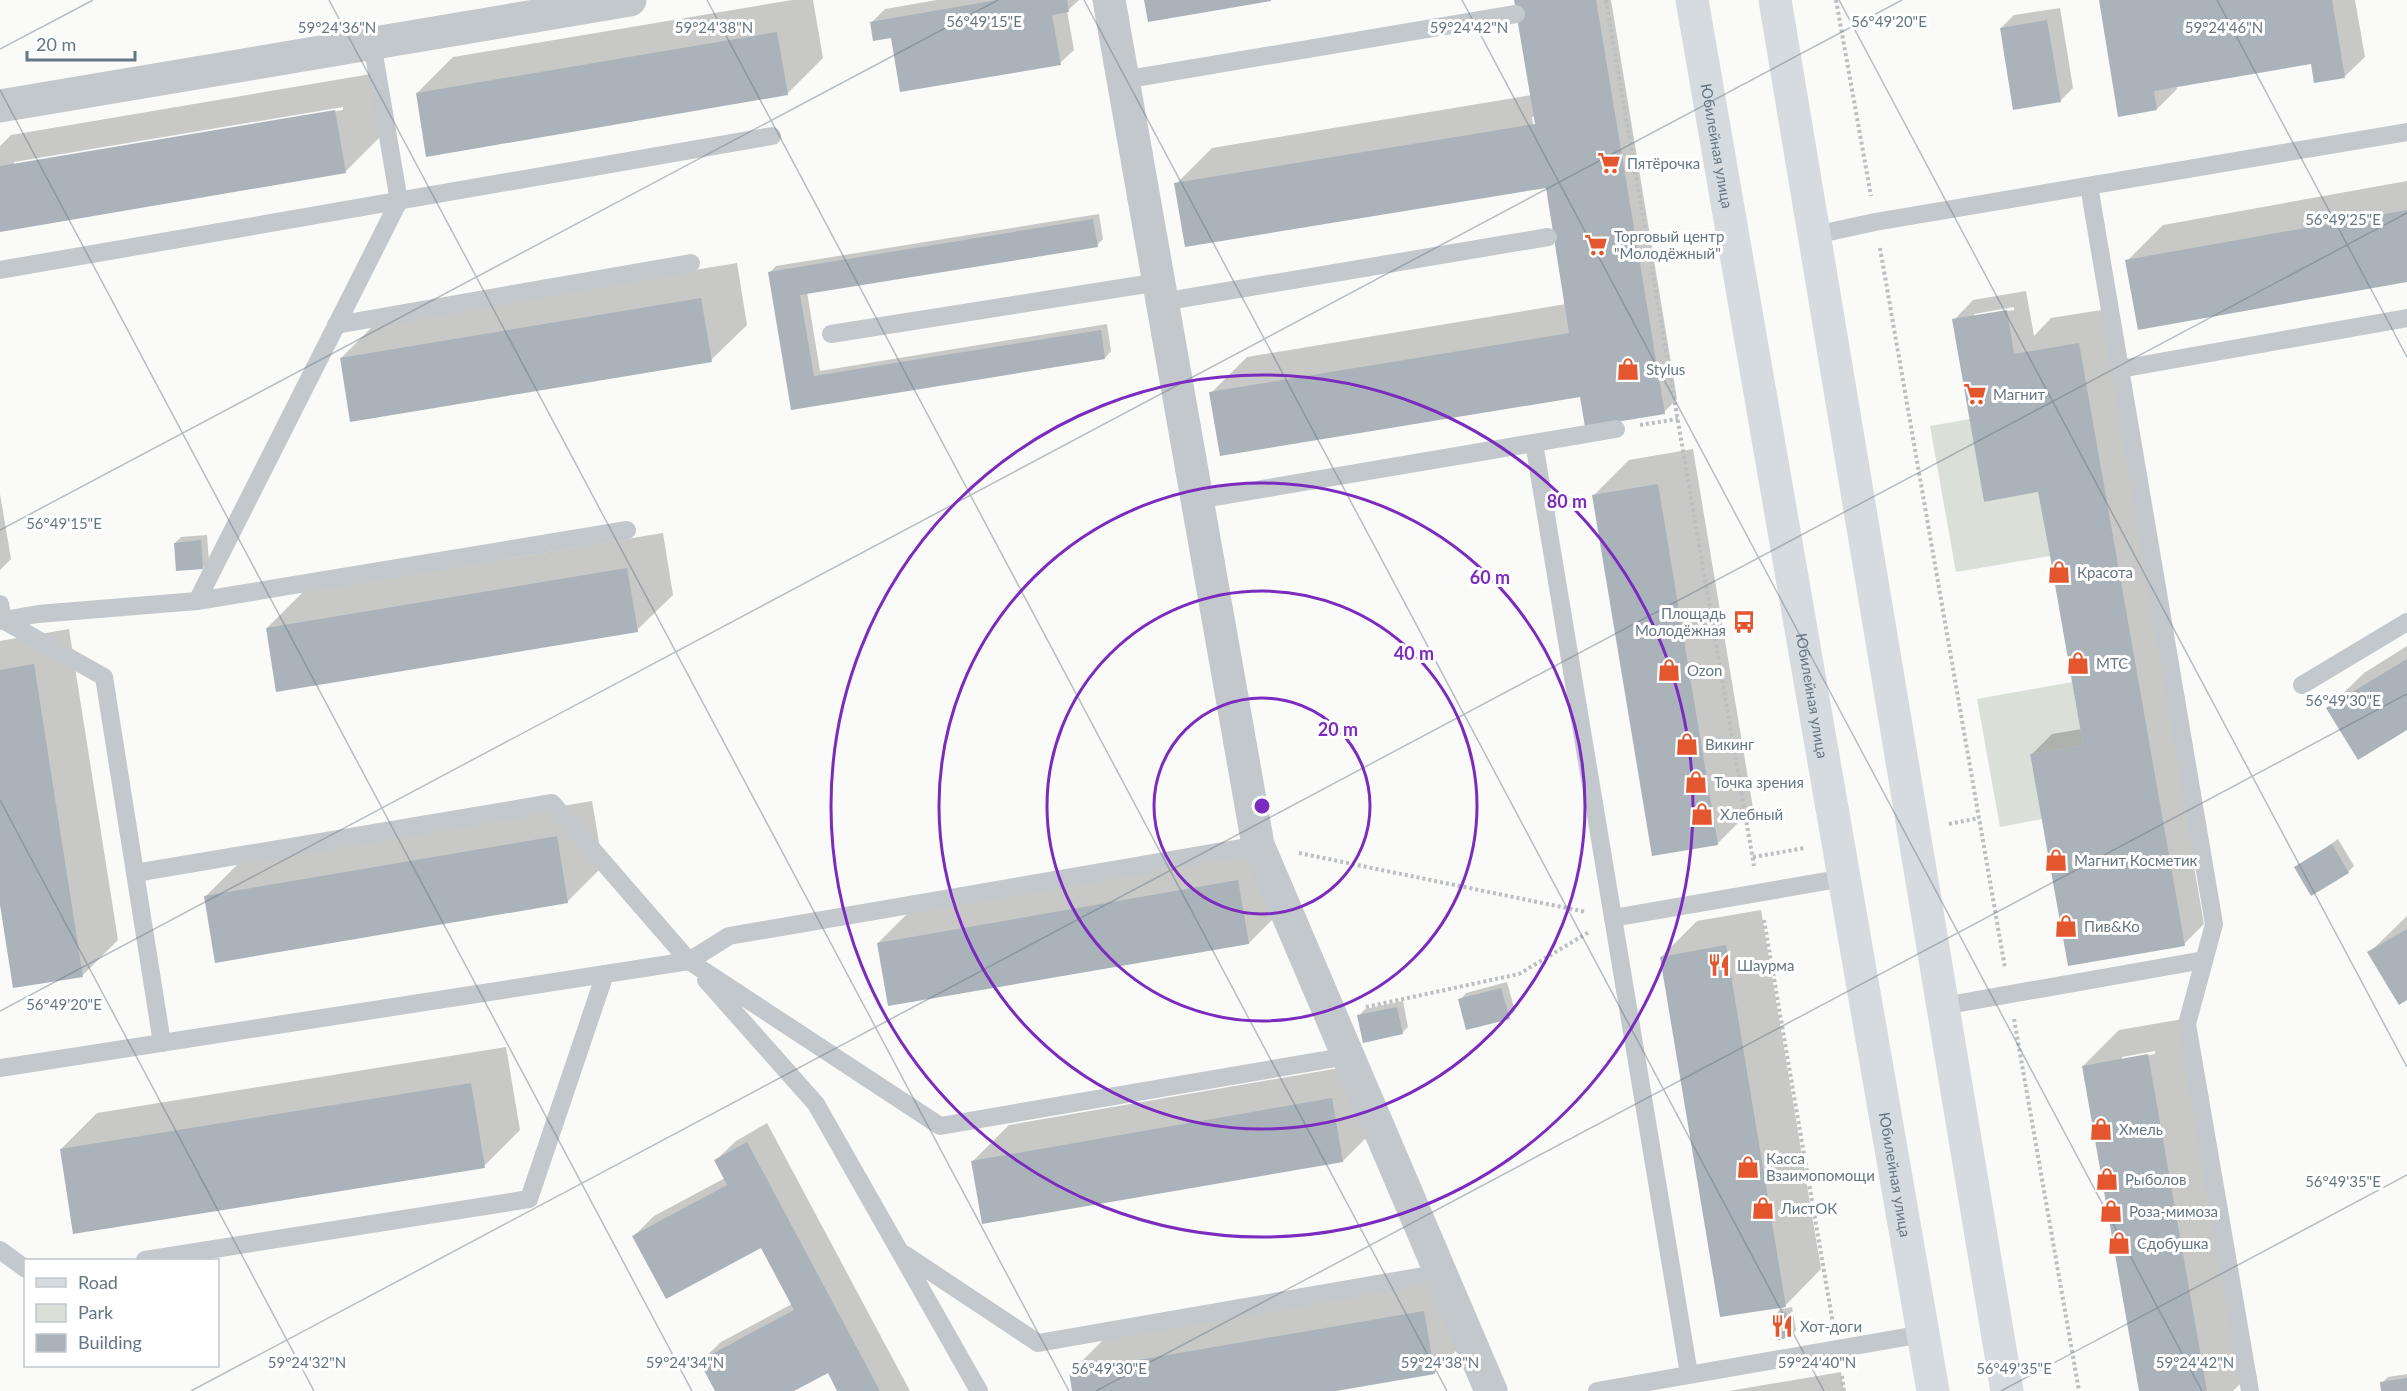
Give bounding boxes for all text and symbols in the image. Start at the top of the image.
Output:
text: 56°49'15"E [946,12,1022,30]
text: 56°49'20"E [1851,12,1927,30]
text: 59°24'36"N [298,18,376,36]
text: 59°24'38"N [675,18,753,36]
text: 59°24'42"N [1430,18,1508,36]
text: 59°24'46"N [2185,18,2263,36]
scale bar [27,24,135,62]
text: 20 m [36,33,76,55]
street label: Юбилейная улица [1698,82,1737,210]
supermarket icon: Пятёрочка [1596,150,1622,176]
place label: Пятёрочка [1627,154,1700,172]
text: 56°49'25"E [2305,210,2381,228]
place label: Торговый центр "Молодёжный" [1614,227,1724,262]
supermarket icon: Торговый центр "Молодёжный" [1583,232,1609,258]
shop icon: Stylus [1615,356,1641,382]
place label: Stylus [1646,360,1685,378]
supermarket icon: Магнит [1962,381,1988,407]
place label: Магнит [1993,385,2045,403]
text: 80 m [1547,490,1587,512]
text: 56°49'15"E [26,514,102,532]
shop icon: Красота [2046,559,2072,585]
place label: Красота [2077,563,2133,581]
text: 60 m [1470,566,1510,588]
place label: Площадь Молодёжная [1635,604,1726,639]
bus stop icon: Площадь Молодёжная [1731,609,1757,635]
street label: Юбилейная улица [1793,632,1832,760]
text: 40 m [1394,642,1434,664]
shop icon: МТС [2065,650,2091,676]
place label: МТС [2096,654,2128,672]
shop icon: Ozon [1656,657,1682,683]
place label: Ozon [1687,661,1722,679]
text: 56°49'30"E [2305,691,2381,709]
text: 20 m [1318,718,1358,740]
shop icon: Викинг [1674,731,1700,757]
place label: Викинг [1705,735,1754,753]
shop icon: Точка зрения [1683,769,1709,795]
place label: Точка зрения [1714,773,1804,791]
centre of rings [1252,796,1272,816]
shop icon: Хлебный [1689,801,1715,827]
place label: Хлебный [1720,805,1783,823]
shop icon: Магнит Косметик [2043,847,2069,873]
place label: Магнит Косметик [2074,851,2198,869]
shop icon: Пив&Ко [2053,913,2079,939]
place label: Пив&Ко [2084,917,2140,935]
restaurant icon: Шаурма [1706,952,1732,978]
place label: Шаурма [1737,956,1794,974]
text: 56°49'20"E [26,995,102,1013]
street label: Юбилейная улица [1876,1111,1915,1238]
shop icon: Хмель [2088,1116,2114,1142]
place label: Хмель [2119,1120,2163,1138]
place label: Касса Взаимопомощи [1766,1149,1875,1184]
shop icon: Касса Взаимопомощи [1735,1154,1761,1180]
shop icon: Рыболов [2094,1166,2120,1192]
place label: Рыболов [2125,1170,2186,1188]
text: 56°49'35"E [2305,1172,2381,1190]
shop icon: ЛистОК [1750,1195,1776,1221]
shop icon: Роза-мимоза [2098,1198,2124,1224]
place label: ЛистОК [1780,1199,1837,1217]
place label: Роза-мимоза [2129,1202,2218,1220]
shop icon: Сдобушка [2106,1230,2132,1256]
place label: Сдобушка [2137,1234,2208,1252]
legend [24,1259,219,1367]
text: Road [78,1271,118,1293]
text: Park [78,1301,114,1323]
restaurant icon: Хот-доги [1769,1313,1795,1339]
place label: Хот-доги [1800,1317,1862,1335]
text: Building [78,1331,142,1353]
text: 59°24'32"N [268,1353,346,1371]
text: 59°24'34"N [646,1353,724,1371]
text: 59°24'38"N [1401,1353,1479,1371]
text: 59°24'40"N [1778,1353,1856,1371]
text: 59°24'42"N [2156,1353,2234,1371]
text: 56°49'30"E [1071,1359,1147,1377]
text: 56°49'35"E [1976,1359,2052,1377]

